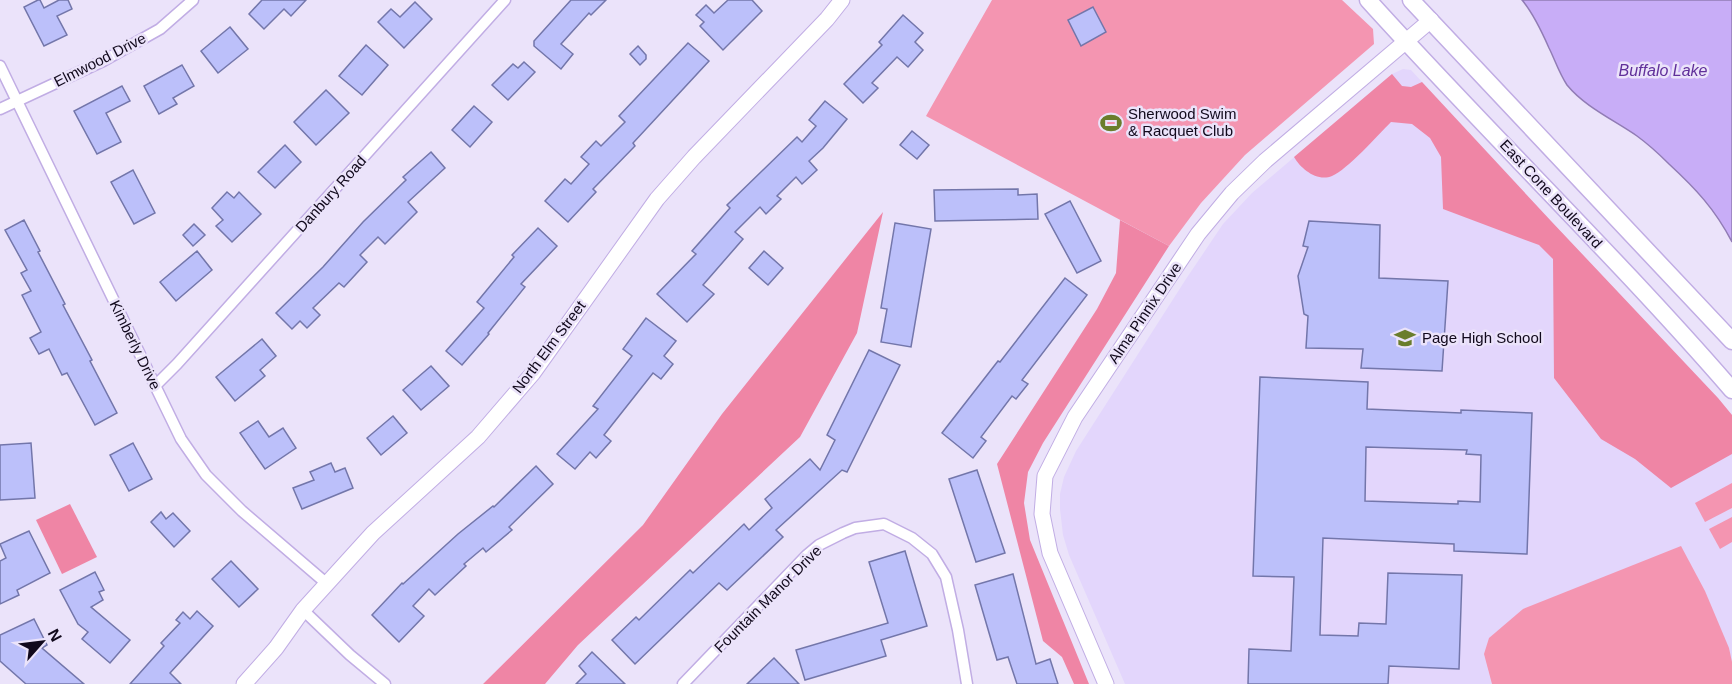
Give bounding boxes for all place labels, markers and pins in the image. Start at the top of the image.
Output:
place label: Sherwood Swim & Racquet Club [1128,105,1236,139]
sports icon: Sherwood Swim & Racquet Club [1099,111,1123,135]
school or university icon: Page High School [1393,326,1417,350]
place label: Page High School [1422,329,1542,346]

